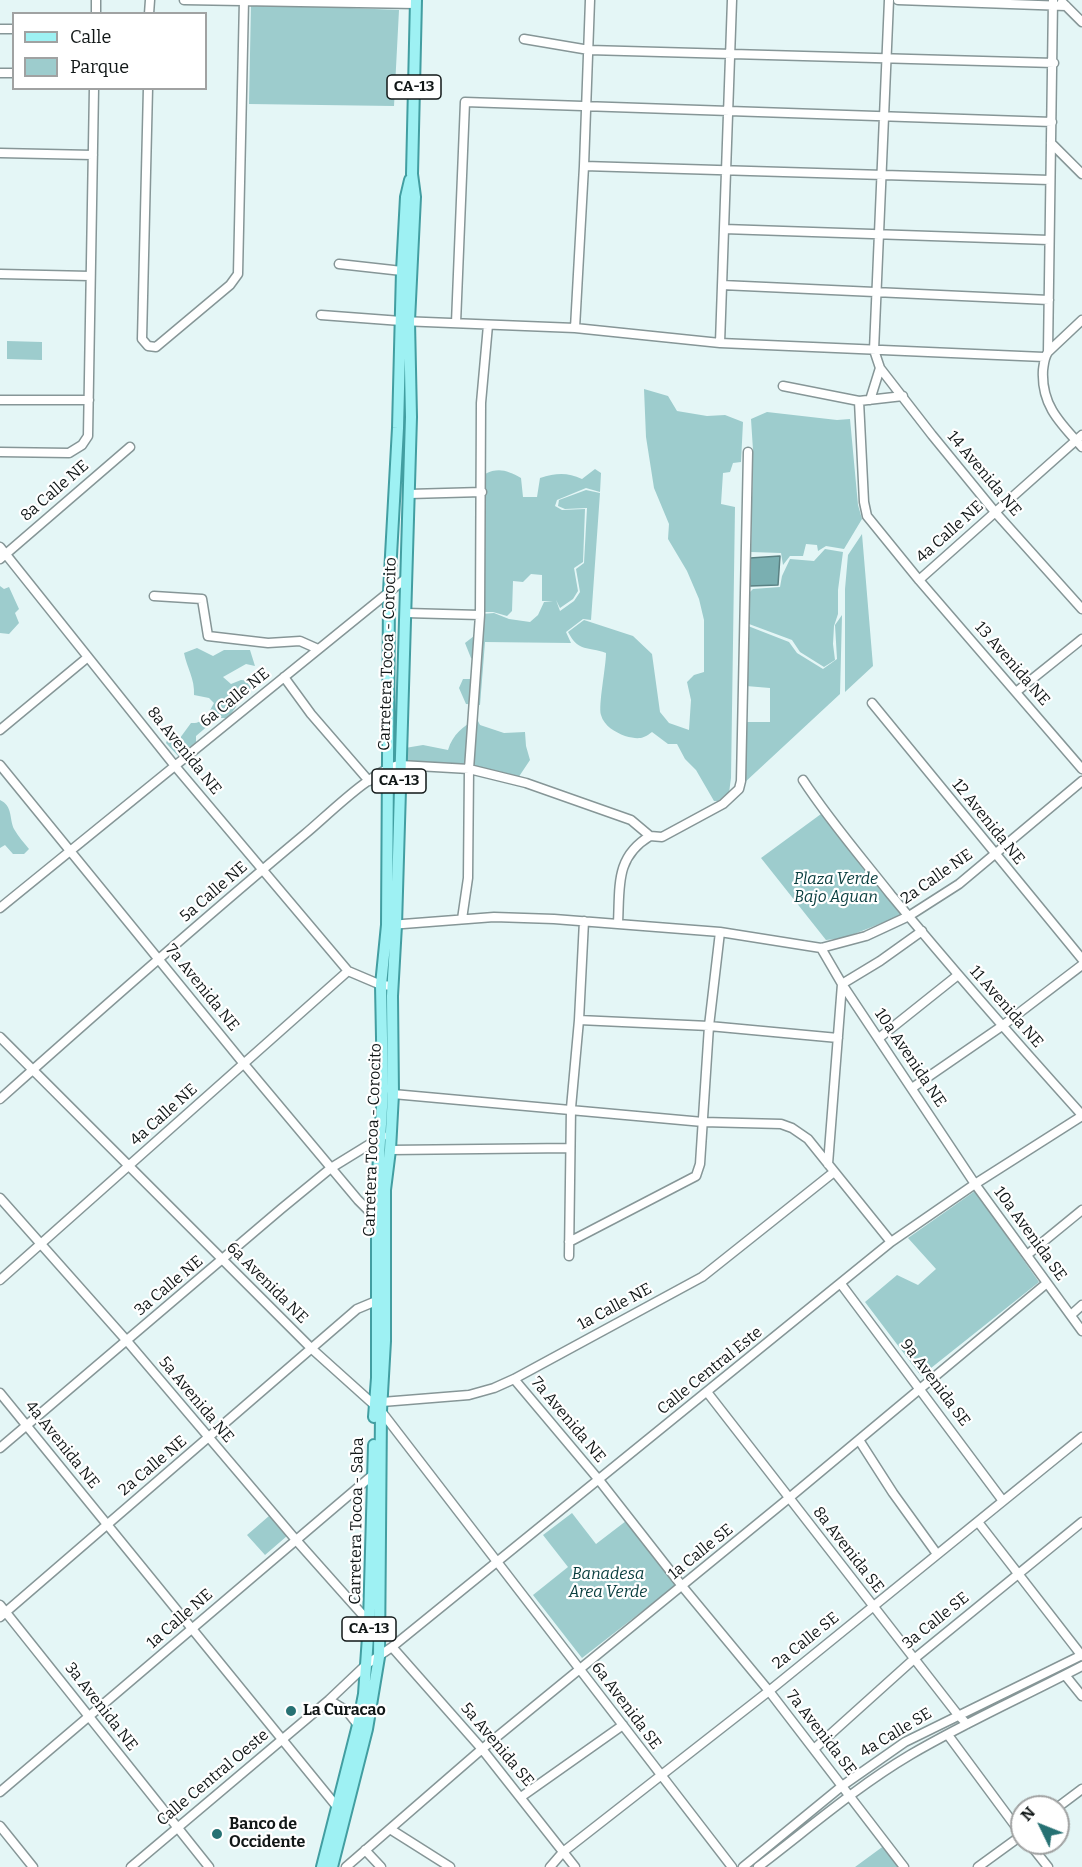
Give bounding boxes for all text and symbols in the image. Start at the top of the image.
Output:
legend [12,12,207,90]
text: Calle [70,26,111,48]
text: Parque [70,56,129,78]
road number: CA-13 [387,75,441,99]
street label: 14 Avenida NE [943,428,1025,520]
street label: 8a Calle NE [17,456,93,526]
street label: 4a Calle NE [912,497,988,567]
street label: Carretera Tocoa - Corocito [375,557,401,751]
street label: 13 Avenida NE [970,618,1054,710]
street label: 6a Calle NE [196,664,274,732]
street label: 8a Avenida NE [143,703,225,799]
road number: CA-13 [372,769,426,793]
street label: 12 Avenida NE [948,775,1028,869]
street label: 2a Calle NE [897,845,977,909]
street label: 5a Calle NE [176,858,252,926]
park label: Plaza Verde Bajo Aguan [794,870,878,908]
street label: 7a Avenida NE [161,941,243,1035]
street label: 11 Avenida NE [965,962,1047,1052]
street label: 10a Avenida NE [870,1005,950,1111]
street label: Carretera Tocoa - Corocito [360,1043,386,1237]
street label: 4a Calle NE [126,1080,202,1150]
street label: 10a Avenida SE [989,1183,1071,1285]
street label: 6a Avenida NE [222,1238,312,1328]
street label: 3a Calle NE [131,1252,207,1320]
street label: 1a Calle NE [575,1280,655,1334]
street label: Calle Central Este [654,1323,766,1419]
street label: 9a Avenida SE [896,1336,974,1430]
street label: 5a Avenida NE [154,1353,238,1447]
street label: 7a Avenida NE [527,1373,609,1467]
street label: 4a Avenida NE [21,1397,103,1493]
street label: 2a Calle NE [115,1432,191,1500]
street label: Carretera Tocoa - Saba [346,1437,368,1605]
street label: 8a Avenida SE [808,1503,888,1597]
street label: 1a Calle SE [665,1520,737,1584]
park label: Banadesa Area Verde [569,1565,647,1603]
street label: 1a Calle NE [143,1585,217,1653]
street label: 3a Calle SE [899,1588,973,1654]
street label: 2a Calle SE [769,1608,843,1674]
road number: CA-13 [342,1617,396,1641]
street label: 3a Avenida NE [61,1659,141,1755]
street label: 6a Avenida SE [587,1659,665,1753]
street label: 7a Avenida SE [782,1687,860,1779]
street label: 5a Avenida SE [456,1699,538,1791]
place label: La Curacao [303,1701,386,1721]
marker: La Curacao [284,1704,298,1718]
street label: 4a Calle SE [857,1704,935,1762]
street label: Calle Central Oeste [153,1726,273,1830]
north arrow [1010,1795,1070,1855]
text: N [1017,1803,1039,1825]
place label: Banco de Occidente [229,1815,305,1853]
marker: Banco de Occidente [210,1827,224,1841]

